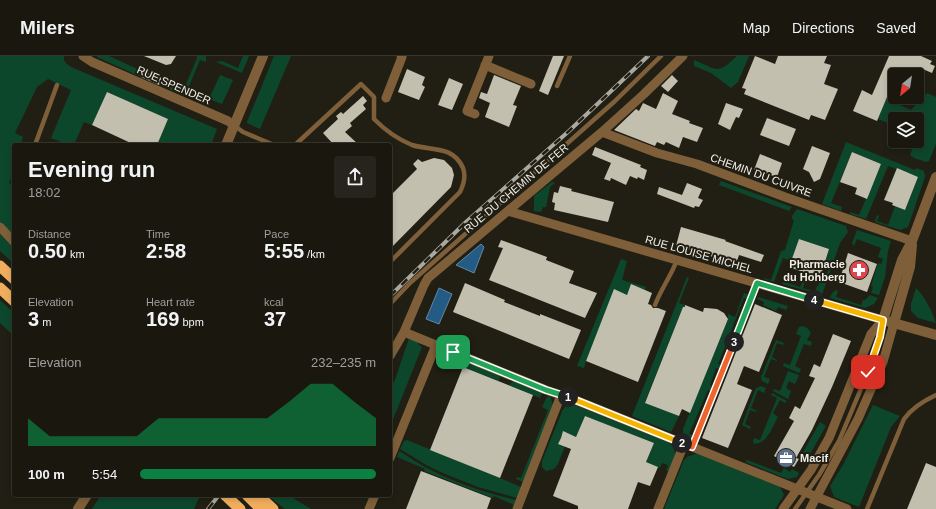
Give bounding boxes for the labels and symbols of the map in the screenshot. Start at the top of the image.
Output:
street label: RUE SPENDER [135,63,213,107]
north arrow [888,68,924,104]
street label: RUE DU CHEMIN DE FER [462,141,570,235]
street label: CHEMIN DU CUIVRE [709,151,813,199]
street label: RUE LOUISE MICHEL [644,233,754,275]
place label: Pharmacie du Hohberg [783,258,845,283]
pharmacy icon: Pharmacie du Hohberg [848,259,870,281]
pin: 4 [804,290,824,310]
pin: 3 [724,332,744,352]
pin [436,335,470,369]
pin [851,355,885,389]
pin: 1 [558,387,578,407]
pin: 2 [672,433,692,453]
office icon: Macif [775,447,797,469]
place label: Macif [800,452,828,464]

